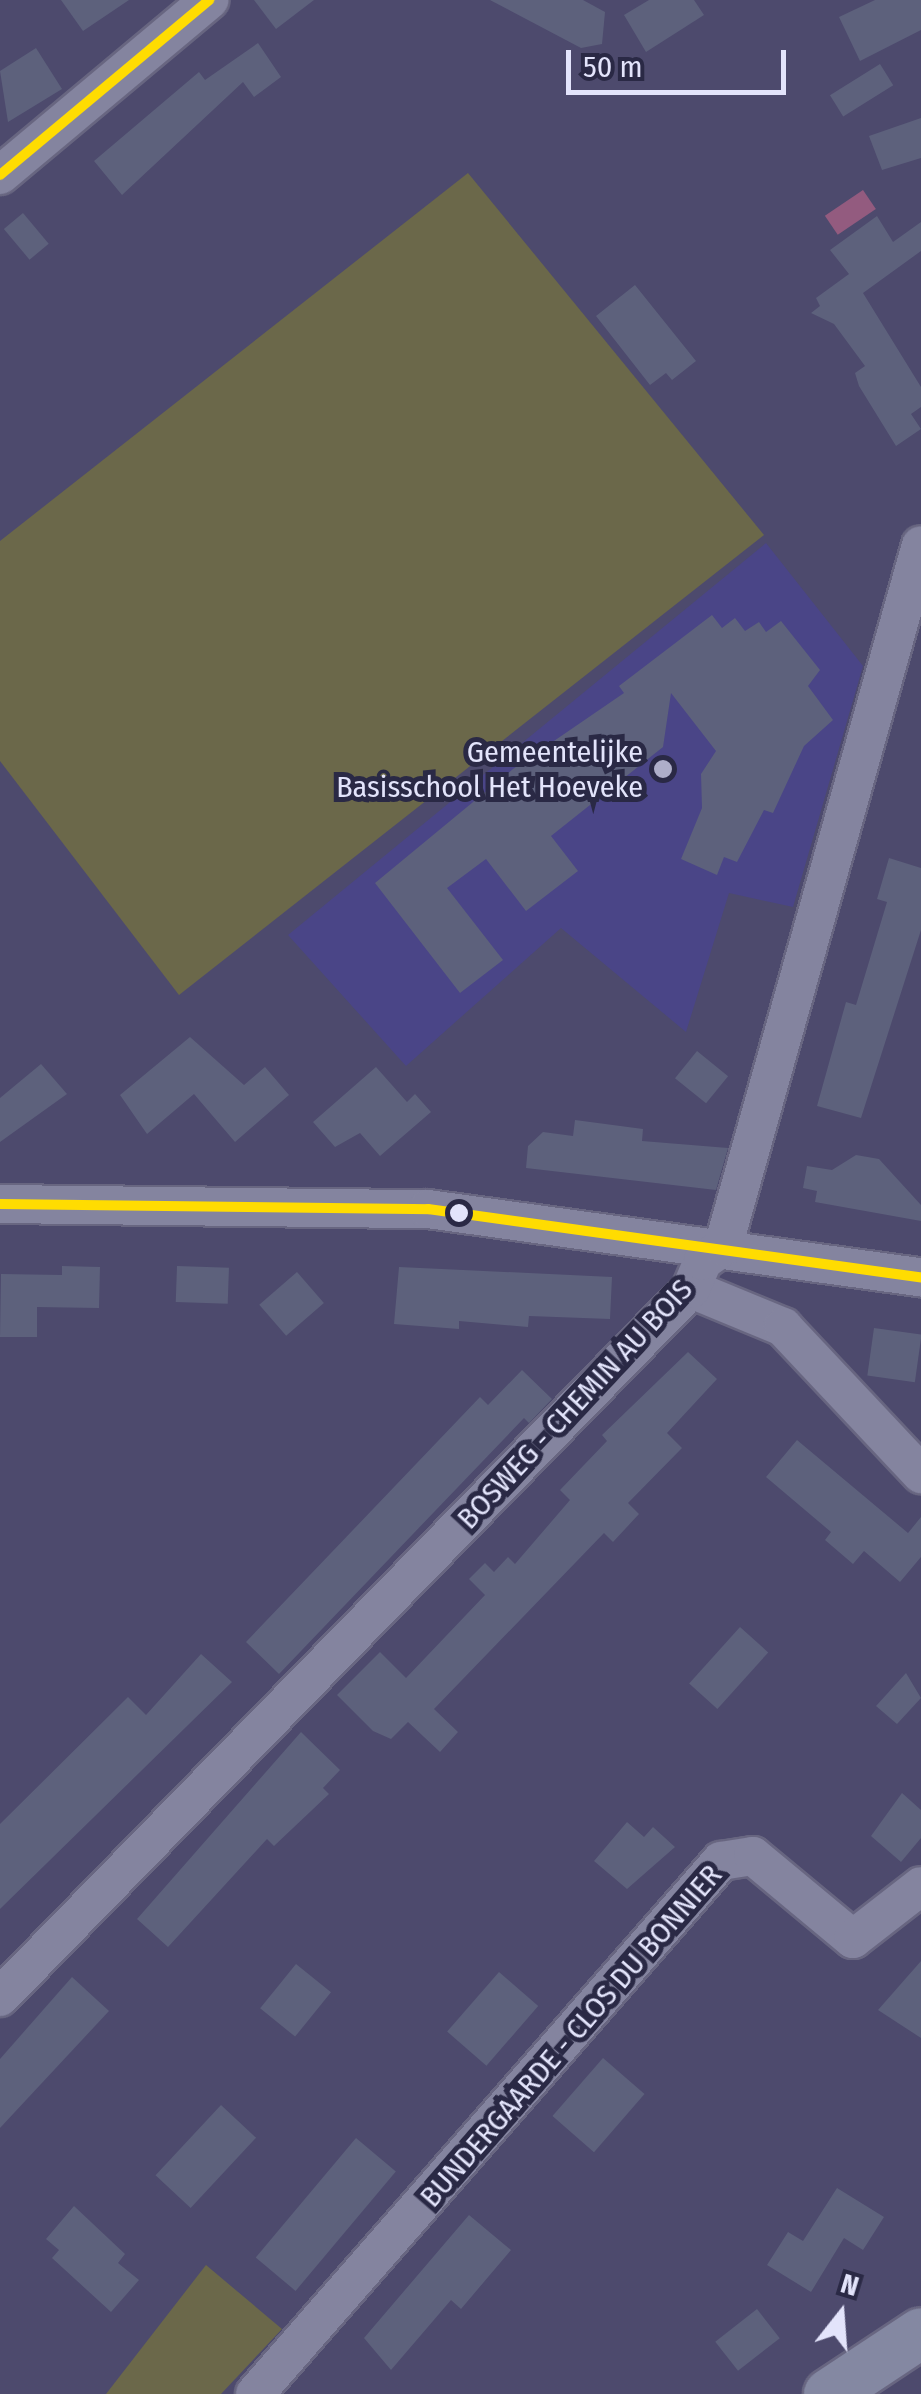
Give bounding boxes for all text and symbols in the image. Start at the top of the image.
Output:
scale bar [571,30,791,92]
text: 50 m [583,49,643,85]
place label: Gemeentelijke Basisschool Het Hoeveke [336,734,643,804]
marker: Gemeentelijke Basisschool Het Hoeveke [652,758,674,780]
unlabelled marker [449,1203,469,1223]
street label: BOSWEG - CHEMIN AU BOIS [450,1272,700,1536]
street label: BUNDERGAARDE - CLOS DU BONNIER [413,1858,729,2214]
north arrow [791,2264,891,2364]
text: N [837,2267,863,2303]

